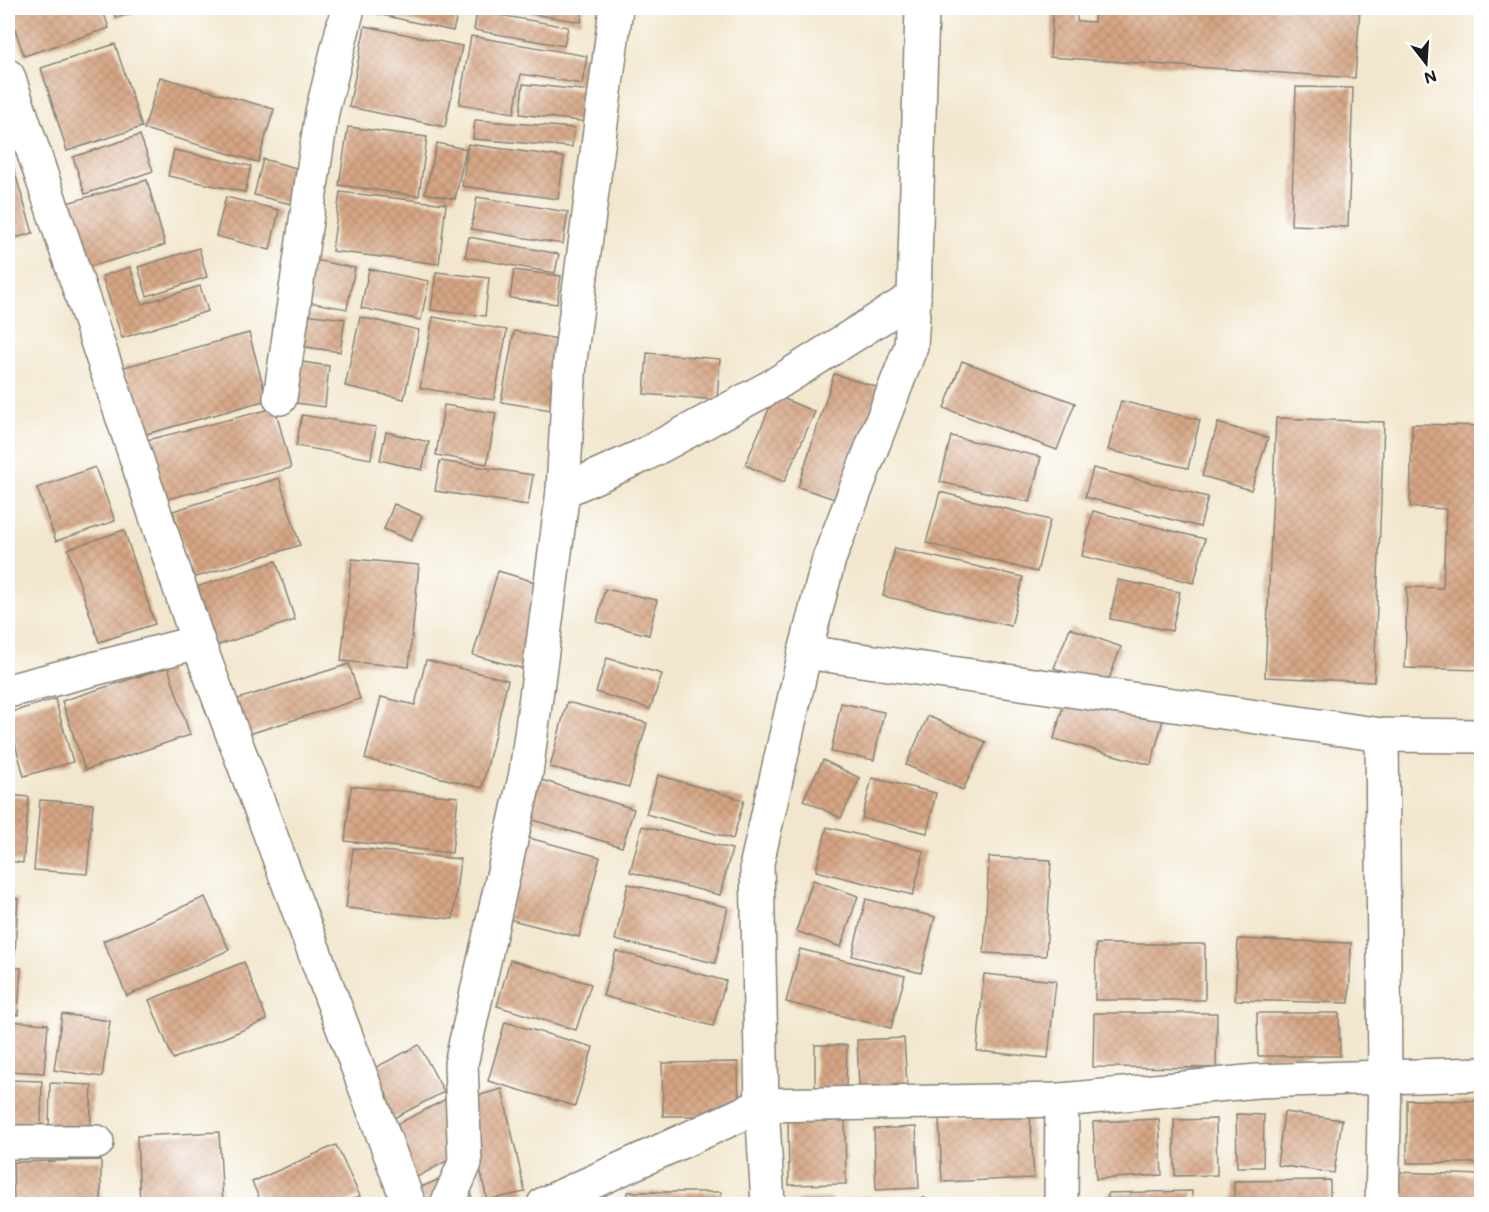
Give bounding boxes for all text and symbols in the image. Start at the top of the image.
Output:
north arrow [1396,33,1456,93]
text: N [1422,66,1439,90]

